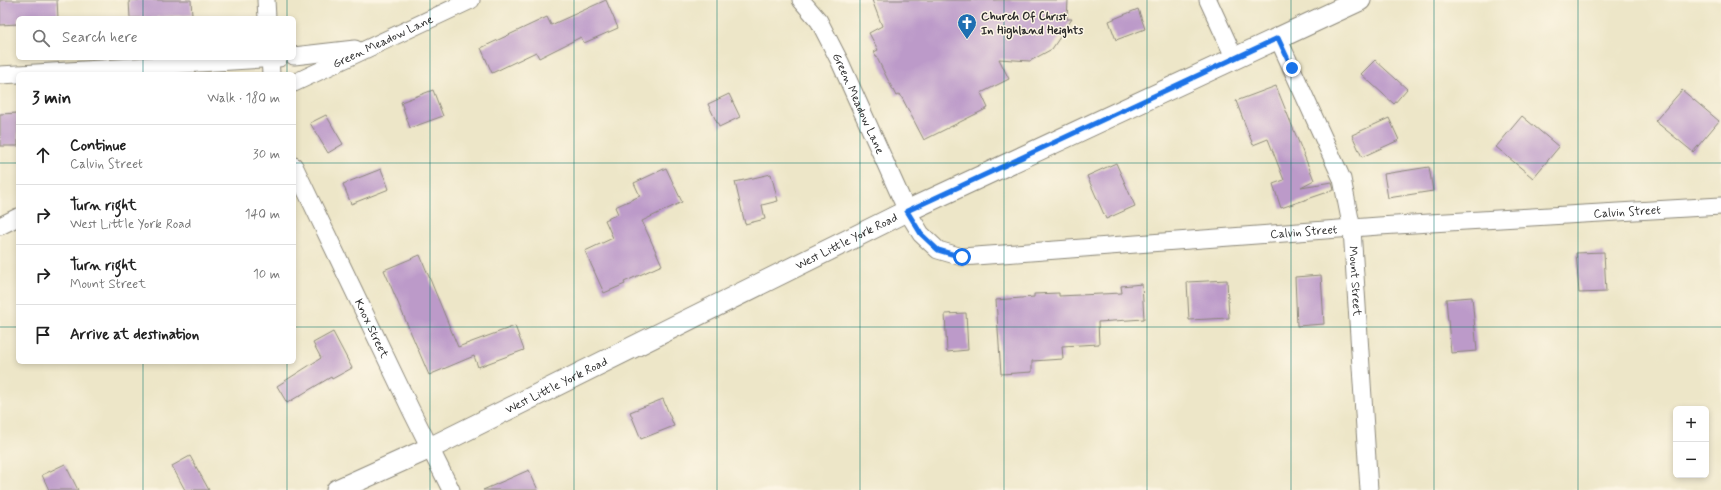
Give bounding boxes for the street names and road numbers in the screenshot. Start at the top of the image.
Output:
street label: Green Meadow Lane [330,12,436,73]
street label: Green Meadow Lane [828,50,887,157]
street label: Calvin Street [1593,203,1662,222]
street label: West Little York Road [793,210,901,274]
street label: Calvin Street [1270,222,1338,243]
street label: Mount Street [1344,246,1365,317]
street label: Knox Street [350,296,392,361]
street label: West Little York Road [503,354,610,418]

